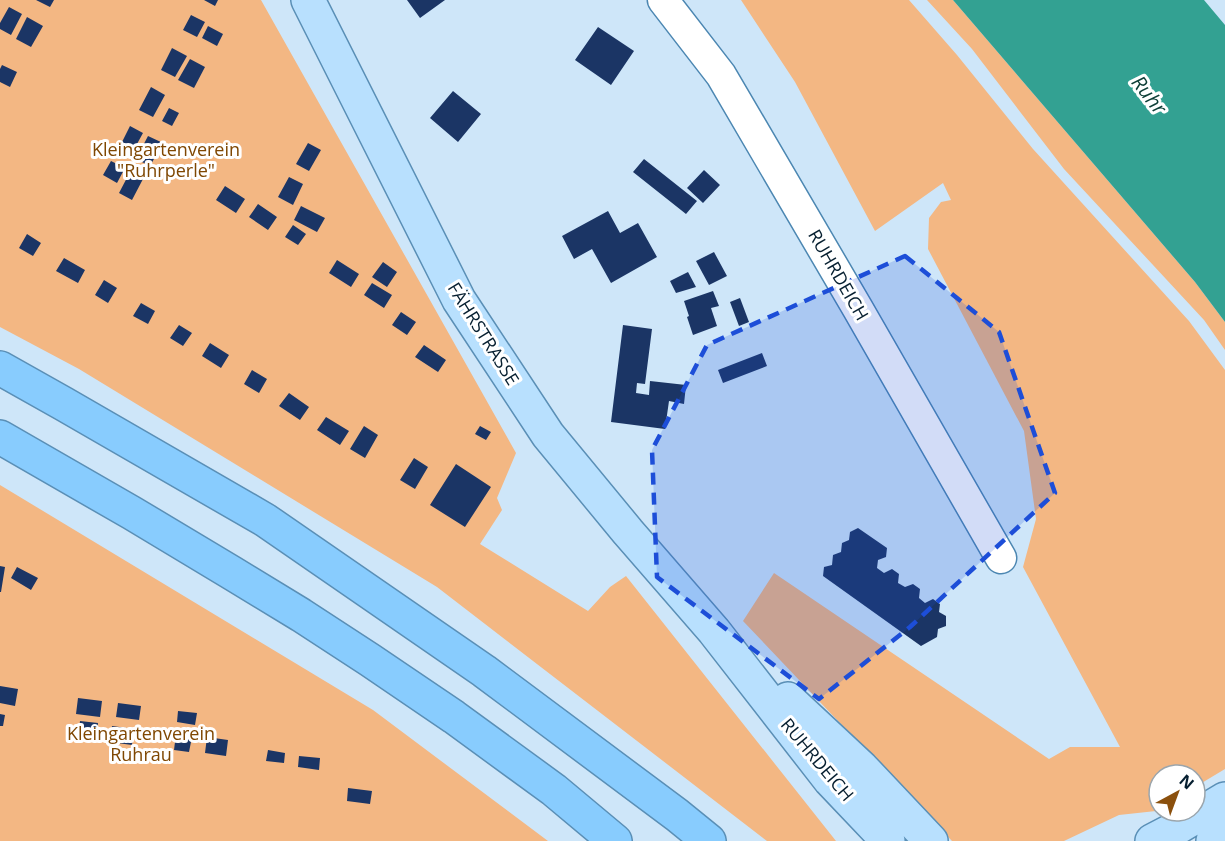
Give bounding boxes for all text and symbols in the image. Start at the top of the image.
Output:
water label: Ruhr [1126,70,1174,121]
park label: Kleingartenverein "Ruhrperle" [92,137,240,182]
street label: RUHRDEICH [803,225,875,324]
street label: FÄHRSTRASSE [443,277,525,389]
street label: RUHRDEICH [776,713,860,806]
park label: Kleingartenverein Ruhrau [67,721,215,766]
north arrow [1147,763,1207,823]
text: N [1175,769,1199,794]

